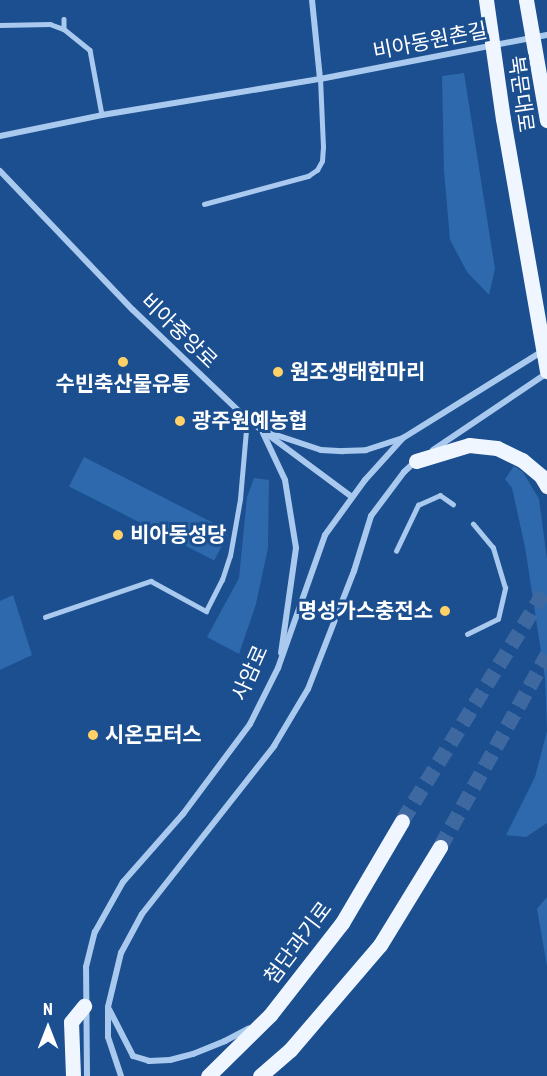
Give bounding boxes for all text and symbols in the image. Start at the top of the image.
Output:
street label: 비아동원촌길 [371,18,489,64]
street label: 북문대로 [503,54,539,134]
street label: 비아중앙로 [136,288,222,374]
marker: 수빈축산물유통 [116,355,130,369]
place label: 원조생태한마리 [290,359,425,385]
marker: 원조생태한마리 [271,365,285,379]
place label: 수빈축산물유통 [55,371,191,397]
place label: 광주원예농협 [192,408,308,434]
marker: 광주원예농협 [173,414,187,428]
place label: 비아동성당 [130,522,227,548]
marker: 비아동성당 [111,528,125,542]
place label: 명성가스충전소 [298,598,433,624]
marker: 명성가스충전소 [438,604,452,618]
street label: 사암로 [227,641,273,705]
place label: 시온모터스 [105,722,202,748]
marker: 시온모터스 [86,728,100,742]
street label: 첨단과기로 [259,897,337,989]
north arrow [18,998,78,1058]
text: N [43,1000,53,1019]

